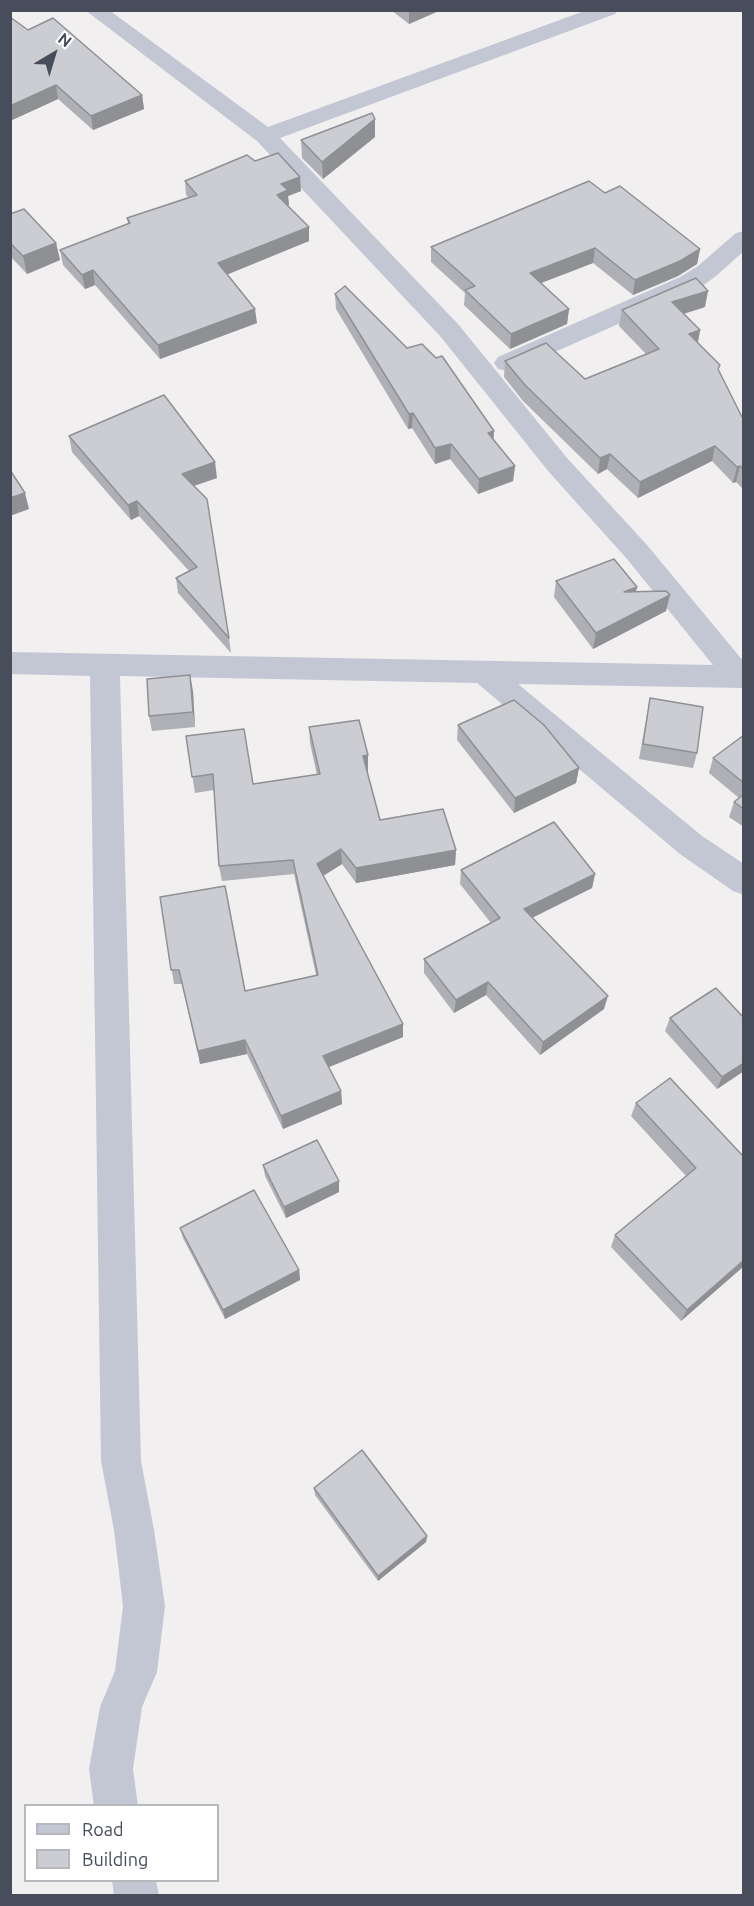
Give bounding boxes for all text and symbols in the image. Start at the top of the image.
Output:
north arrow [24,24,84,84]
text: N [55,29,75,51]
legend [24,1804,219,1882]
text: Road [82,1819,124,1839]
text: Building [82,1849,148,1869]

